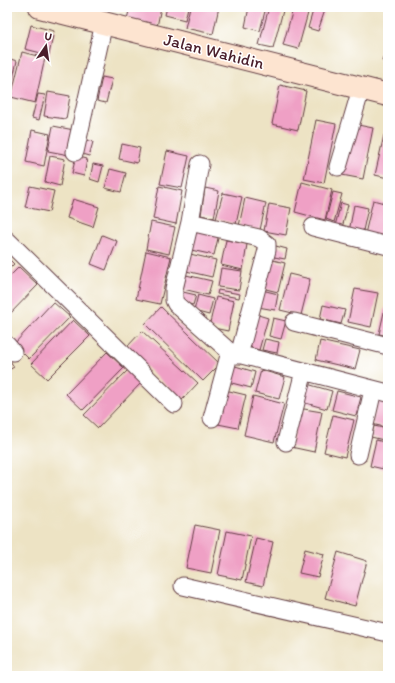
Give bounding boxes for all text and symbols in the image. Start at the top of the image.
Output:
north arrow [26,26,66,66]
street label: Jalan Wahidin [162,29,266,73]
text: U [43,30,53,44]

